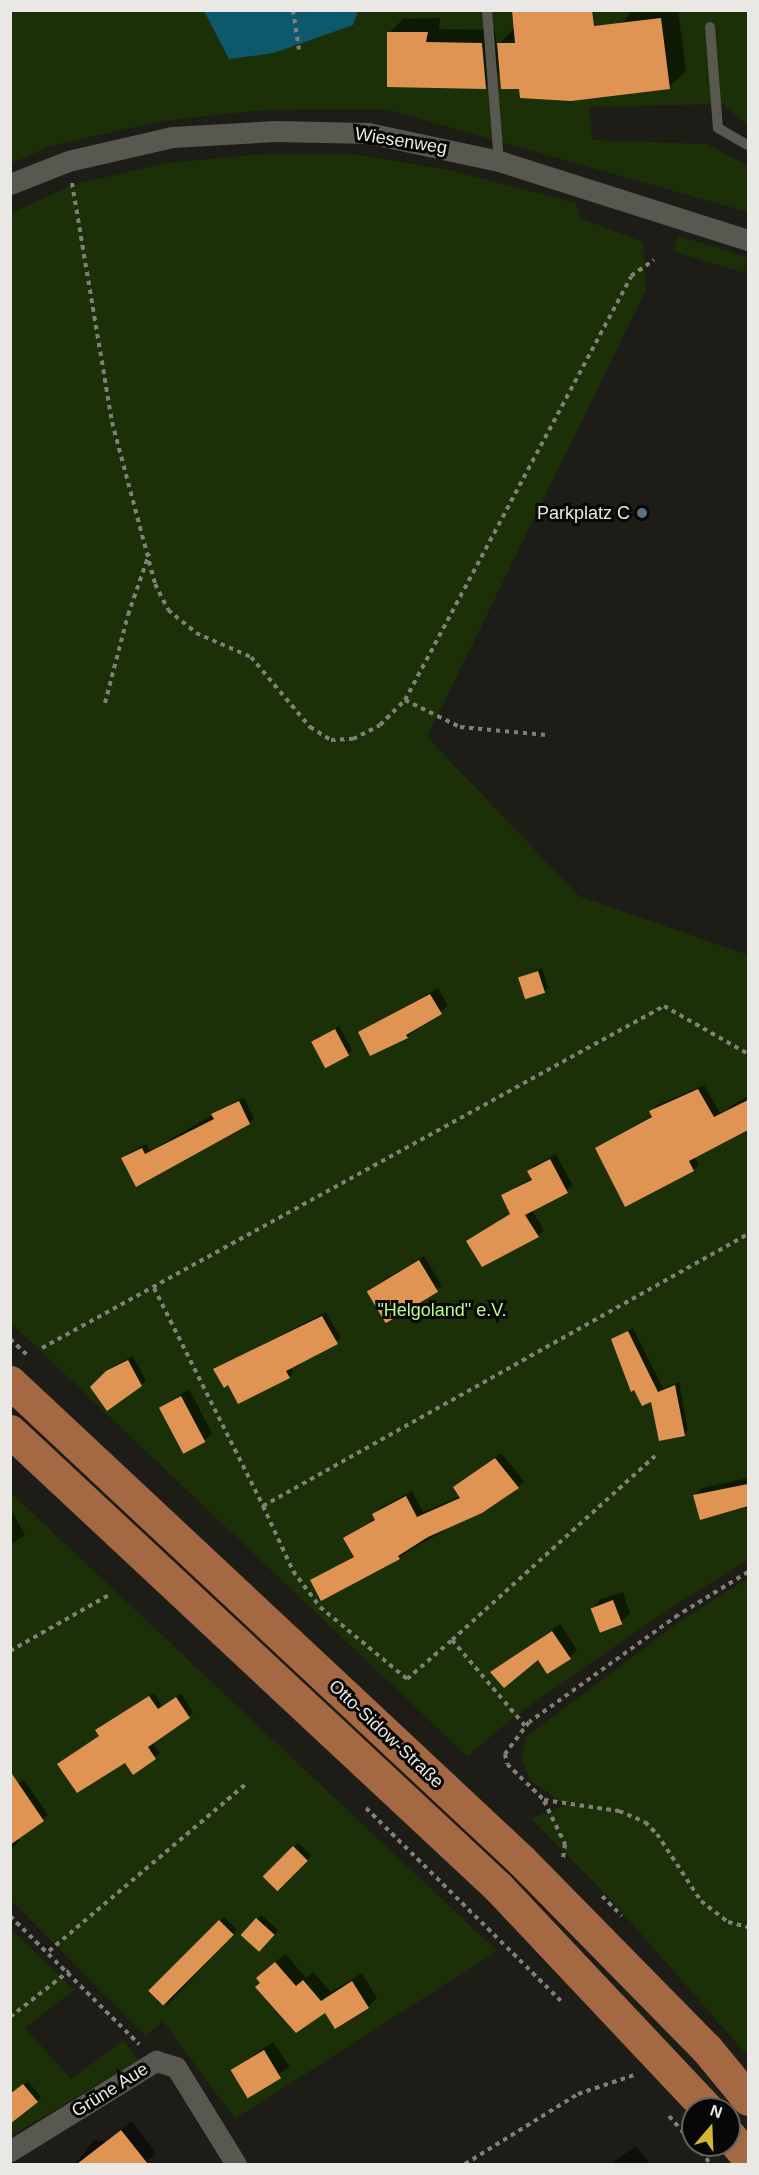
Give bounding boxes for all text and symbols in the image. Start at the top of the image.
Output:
street label: Wiesenweg [353,123,449,159]
place label: Parkplatz C [537,502,630,524]
marker: Parkplatz C [635,506,649,520]
park label: "Helgoland" e.V. [377,1299,507,1321]
street label: Otto-Sidow-Straße [324,1675,448,1793]
street label: Grüne Aue [67,2058,153,2122]
north arrow [681,2097,741,2157]
text: N [708,2101,725,2121]

